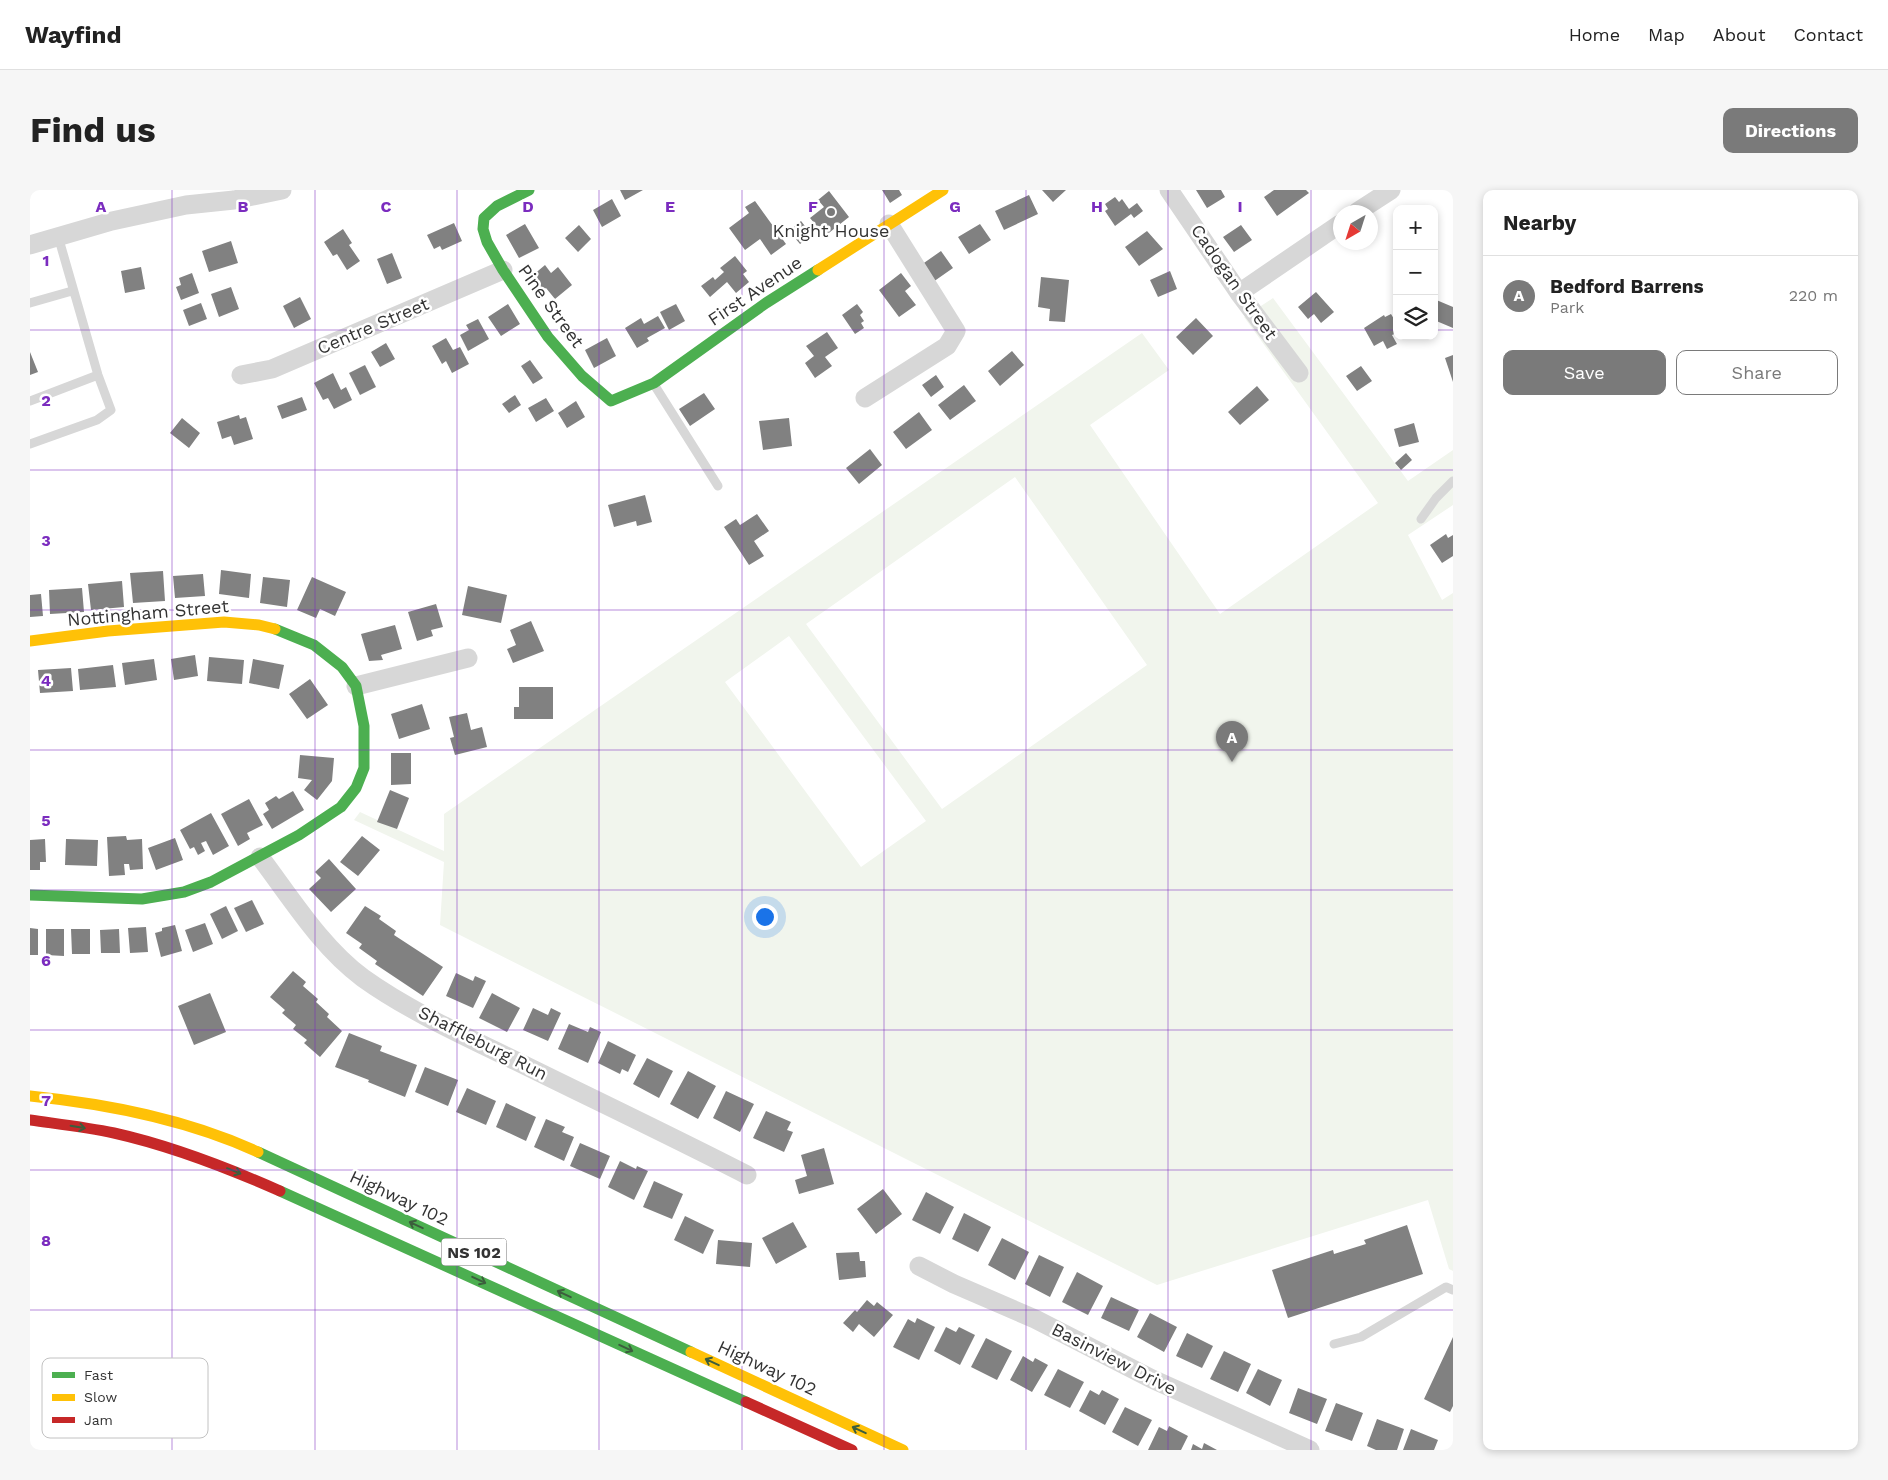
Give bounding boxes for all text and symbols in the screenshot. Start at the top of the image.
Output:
text: Wayfind [25,21,121,49]
text: Home [1569,24,1620,45]
text: Map [1648,24,1685,45]
text: About [1713,24,1765,45]
text: Contact [1793,24,1863,45]
button: Directions [1723,108,1858,153]
text: Find us [30,109,156,151]
text: A [96,197,107,216]
text: B [238,197,249,216]
text: C [381,197,392,216]
text: D [522,197,534,216]
text: E [665,197,675,216]
text: F [808,197,818,216]
text: G [949,197,961,216]
text: H [1091,197,1103,216]
text: I [1237,197,1243,216]
north arrow [1333,205,1378,250]
map controls [1393,205,1438,340]
button: + [1393,205,1438,250]
marker: Knight House [825,206,837,218]
text: Nearby [1503,210,1576,235]
place label: Knight House [773,220,889,241]
street label: Cadogan Street [1187,220,1282,344]
button: − [1393,250,1438,295]
text: 1 [43,251,49,270]
street label: First Avenue [704,251,806,330]
street label: Pine Street [514,260,589,352]
text: Bedford Barrens [1550,275,1704,298]
text: A [1514,286,1524,305]
text: 220 m [1789,286,1838,305]
street label: Centre Street [314,292,432,358]
button: layers [1393,295,1438,340]
text: Park [1550,298,1584,317]
button: Save [1503,350,1666,395]
button: Share [1676,350,1838,395]
text: 2 [41,391,51,410]
text: 3 [41,531,51,550]
street label: Nottingham Street [66,595,230,630]
text: 4 [41,671,51,690]
pin: A [1216,721,1248,762]
text: 5 [41,811,51,830]
your location [752,904,778,930]
text: 6 [41,951,51,970]
street label: Shaffleburg Run [415,1001,551,1084]
text: 7 [41,1091,51,1110]
one-way arrow [70,1123,86,1133]
street label: Highway 102 [347,1166,452,1230]
one-way arrow [226,1167,241,1176]
one-way arrow [409,1220,424,1230]
text: 8 [41,1231,51,1250]
road number: NS 102 [442,1238,506,1266]
one-way arrow [471,1275,486,1285]
one-way arrow [557,1288,572,1298]
street label: Basinview Drive [1048,1318,1180,1399]
street label: Highway 102 [715,1336,820,1400]
one-way arrow [618,1343,633,1353]
one-way arrow [705,1356,720,1366]
legend [42,1358,208,1438]
text: Fast [84,1367,113,1383]
text: Slow [84,1389,117,1405]
text: Jam [84,1412,113,1428]
one-way arrow [852,1424,867,1434]

